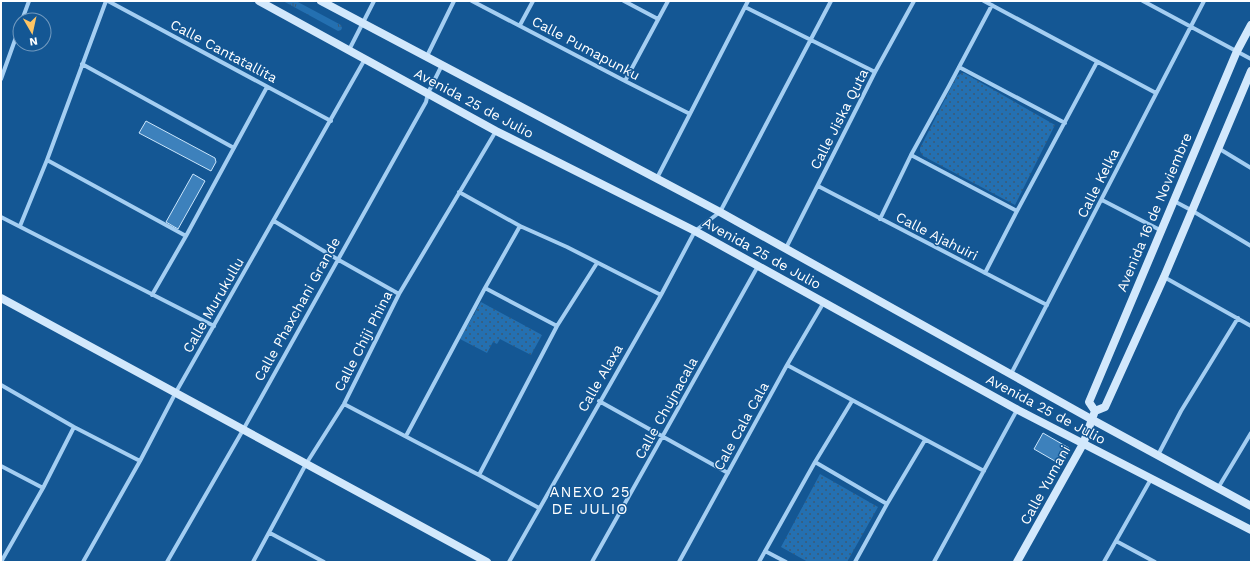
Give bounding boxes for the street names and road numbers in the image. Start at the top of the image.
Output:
street label: Calle Pumapunku [529,13,643,83]
street label: Calle Cantatallita [168,16,280,86]
street label: Avenida 25 de Julio [412,65,536,141]
street label: Calle Jiska Quta [807,66,871,172]
street label: Avenida 16 de Noviembre [1113,130,1195,294]
street label: Calle Kelka [1074,146,1122,220]
street label: Calle Ajahuiri [893,208,981,264]
street label: Avenida 25 de Julio [700,214,824,292]
street label: Calle Phaxchani Grande [251,234,343,384]
street label: Calle Murukullu [179,254,247,356]
street label: Calle Chiji Phina [331,288,395,394]
street label: Calle Alaxa [574,341,626,415]
street label: Calle Chujnacala [631,354,701,462]
street label: Avenida 25 de Julio [984,371,1108,447]
street label: Cale Cala Cala [710,379,772,473]
street label: Calle Yumani [1017,443,1073,527]

